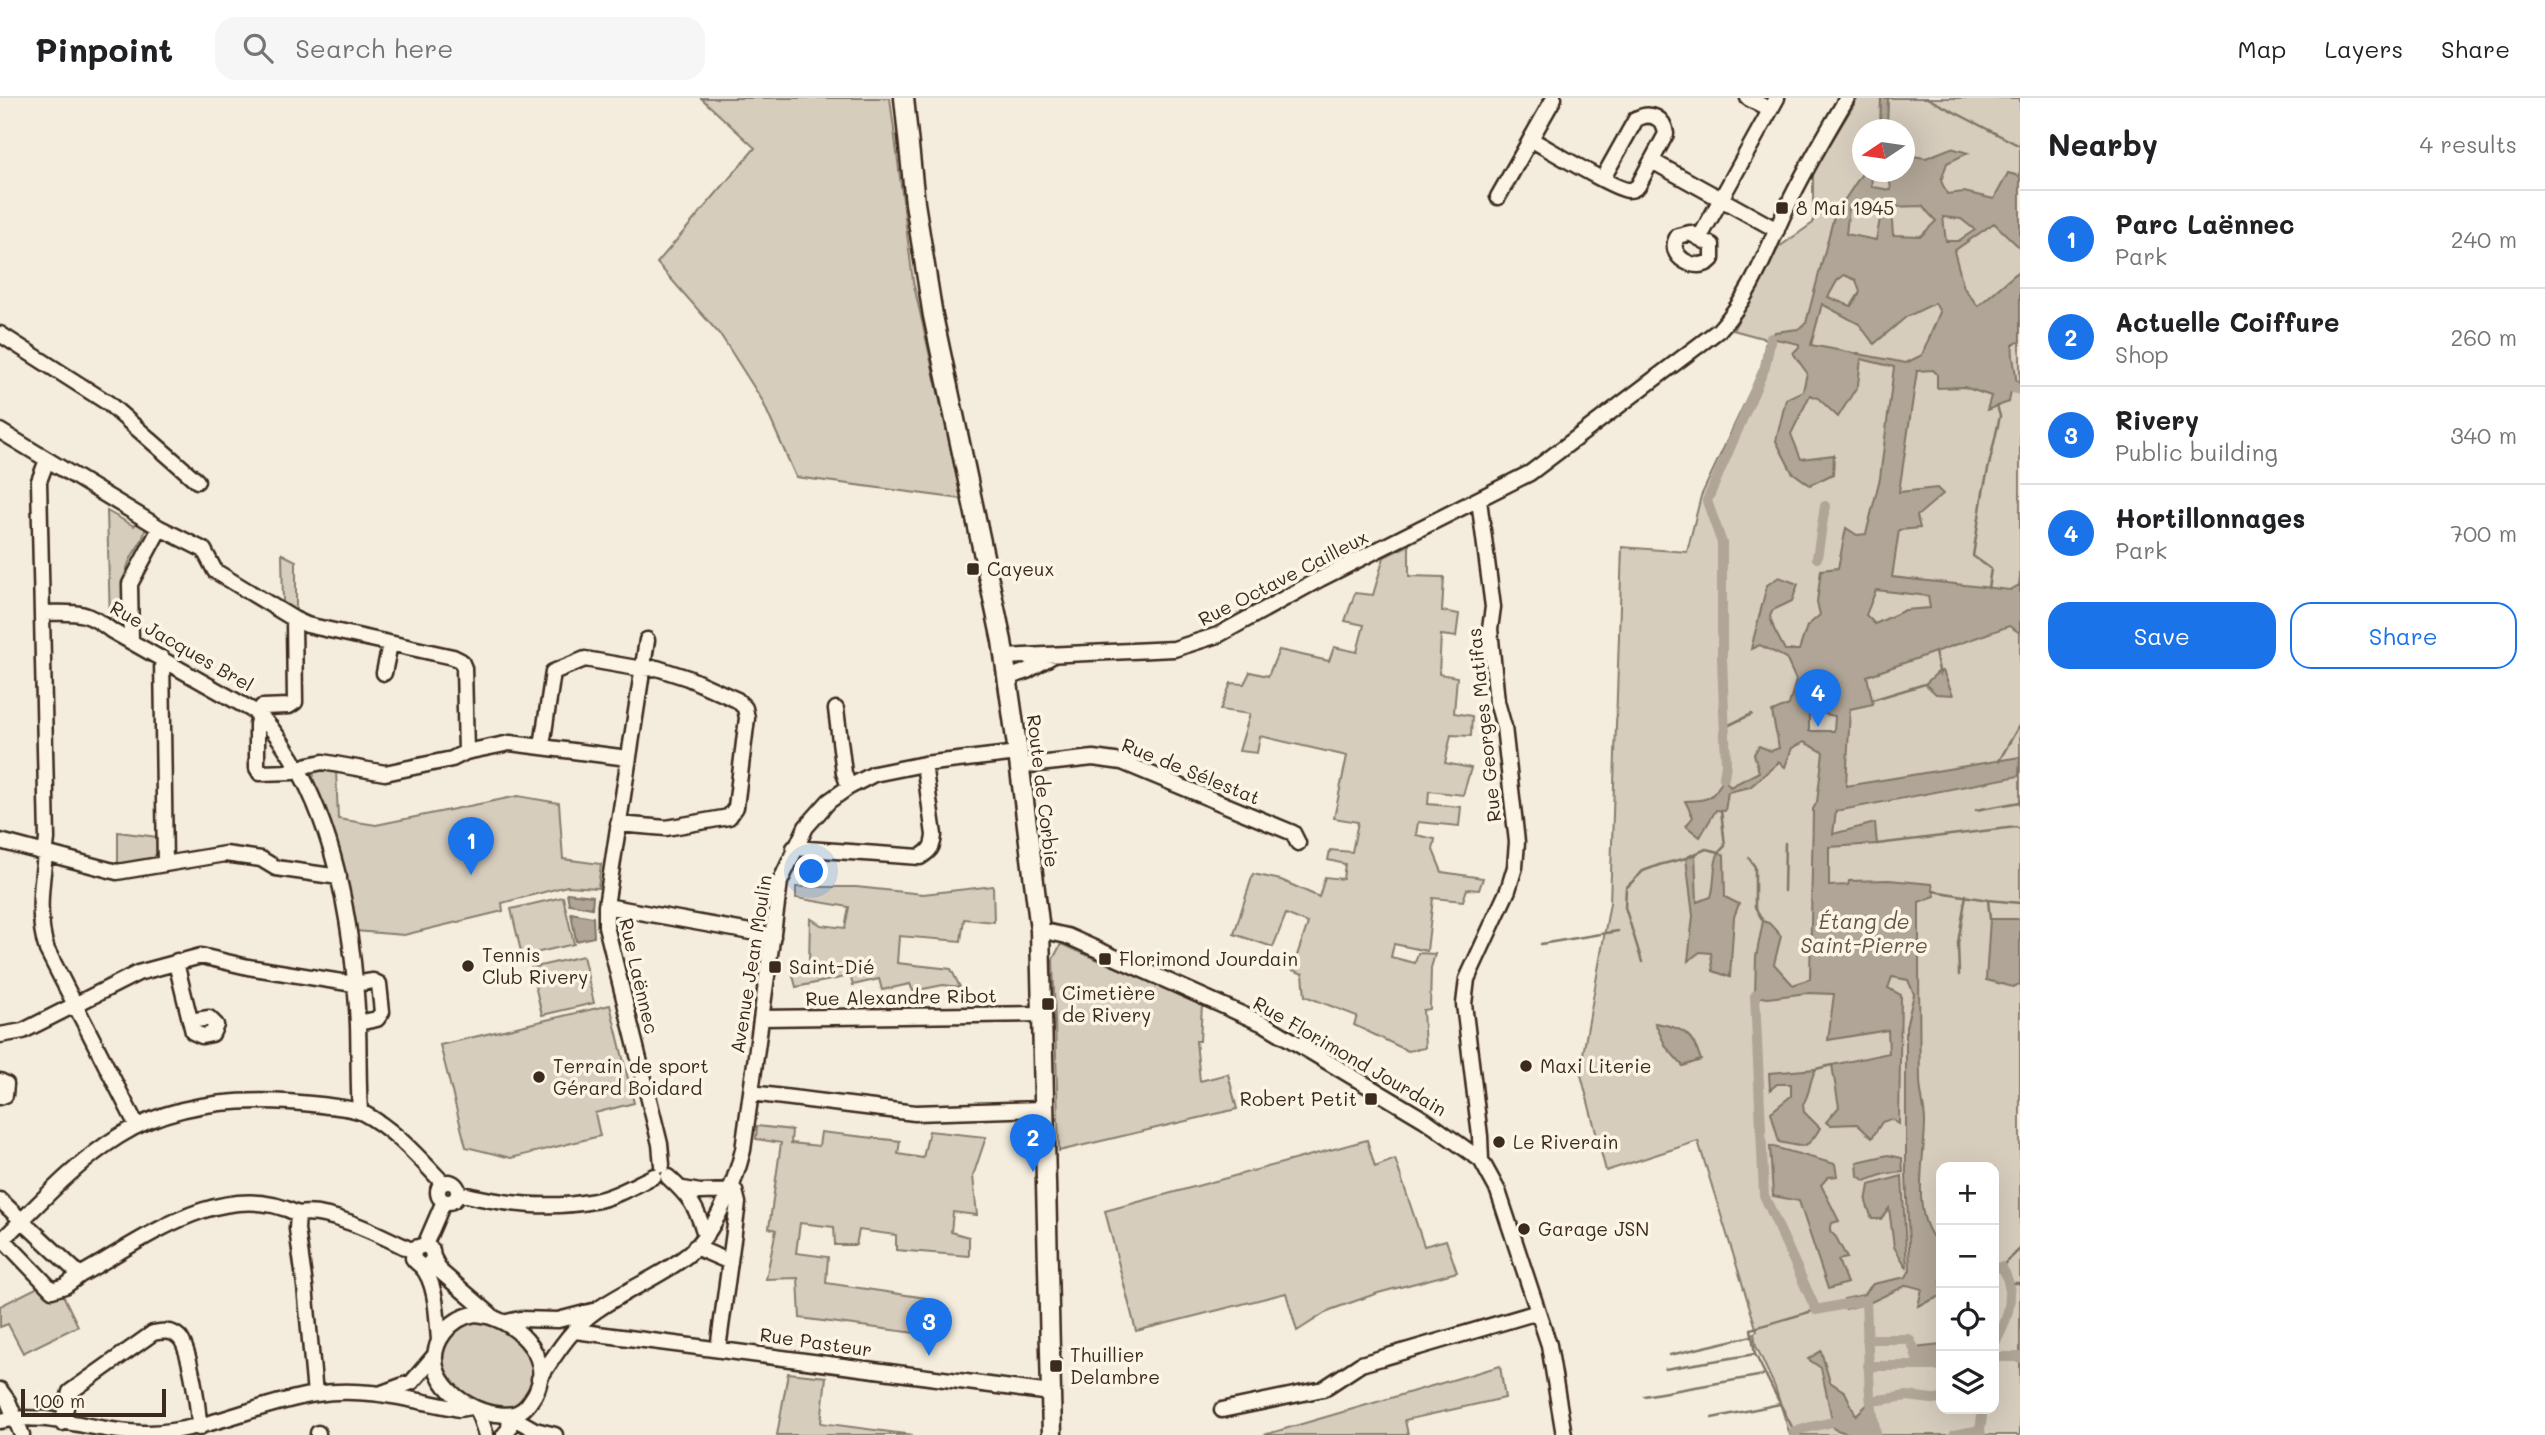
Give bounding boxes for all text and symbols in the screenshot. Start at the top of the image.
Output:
search box [215,17,705,80]
text: Pinpoint [35,27,173,70]
icon: search [239,29,277,67]
text: Search here [295,31,453,65]
text: Map [2238,33,2286,64]
text: Layers [2324,33,2403,64]
text: Share [2441,33,2510,64]
north arrow [1852,119,1915,182]
text: Nearby [2048,124,2158,164]
text: 4 results [2420,129,2517,159]
place label: 8 Mai 1945 [1796,195,1894,220]
marker: 8 Mai 1945 [1774,200,1790,216]
text: Parc Laënnec [2115,207,2295,241]
text: 1 [2066,224,2076,254]
text: 240 m [2451,224,2517,254]
text: Park [2115,241,2167,271]
text: Actuelle Coiffure [2115,305,2340,339]
text: 2 [2065,322,2077,352]
text: 260 m [2450,322,2517,352]
text: Shop [2115,339,2169,369]
text: Rivery [2115,403,2199,437]
text: 3 [2064,420,2078,450]
text: 340 m [2450,420,2517,450]
text: Public building [2115,437,2278,467]
text: Hortillonnages [2115,501,2305,535]
text: 4 [2064,518,2078,548]
text: 700 m [2450,518,2517,548]
street label: Rue Octave Cailleux [1194,524,1372,631]
text: Park [2115,535,2167,565]
place label: Cayeux [987,556,1054,581]
marker: Cayeux [965,561,981,577]
street label: Rue Jacques Brel [106,594,258,697]
button: Save [2048,602,2276,669]
button: Share [2290,602,2517,669]
street label: Rue Georges Matifas [1461,627,1506,823]
pin: 4 [1795,669,1841,727]
street label: Route de Corbie [1022,713,1065,869]
street label: Rue de Sélestat [1118,731,1264,810]
pin: 1 [448,817,494,875]
your location [794,854,828,888]
street label: Avenue Jean Moulin [724,873,777,1055]
water label: Étang de Saint-Pierre [1800,907,1928,958]
street label: Rue Laënnec [614,916,665,1036]
place label: Tennis Club Rivery [482,942,588,989]
place label: Florimond Jourdain [1119,946,1298,971]
marker: Florimond Jourdain [1097,951,1113,967]
place label: Saint-Dié [789,954,875,979]
marker: Tennis Club Rivery [460,958,476,974]
marker: Saint-Dié [767,959,783,975]
place label: Cimetière de Rivery [1062,980,1156,1027]
street label: Rue Alexandre Ribot [805,982,997,1011]
street label: Rue Florimond Jourdain [1249,990,1451,1121]
marker: Cimetière de Rivery [1040,996,1056,1012]
place label: Terrain de sport Gérard Boidard [553,1053,709,1100]
place label: Maxi Literie [1540,1053,1652,1078]
marker: Maxi Literie [1518,1058,1534,1074]
marker: Terrain de sport Gérard Boidard [531,1069,547,1085]
place label: Robert Petit [1240,1086,1357,1111]
marker: Robert Petit [1363,1091,1379,1107]
pin: 2 [1010,1114,1056,1172]
place label: Le Riverain [1513,1129,1618,1154]
marker: Le Riverain [1491,1134,1507,1150]
map controls [1936,1162,1999,1414]
button: + [1936,1162,1999,1225]
place label: Garage JSN [1538,1216,1649,1241]
marker: Garage JSN [1516,1221,1532,1237]
button: − [1936,1225,1999,1288]
button: locate [1936,1288,1999,1351]
pin: 3 [906,1298,952,1356]
street label: Rue Pasteur [758,1321,874,1362]
place label: Thuillier Delambre [1070,1342,1160,1389]
button: layers [1936,1351,1999,1414]
marker: Thuillier Delambre [1048,1358,1064,1374]
scale bar [21,1386,166,1418]
text: 100 m [32,1388,85,1413]

